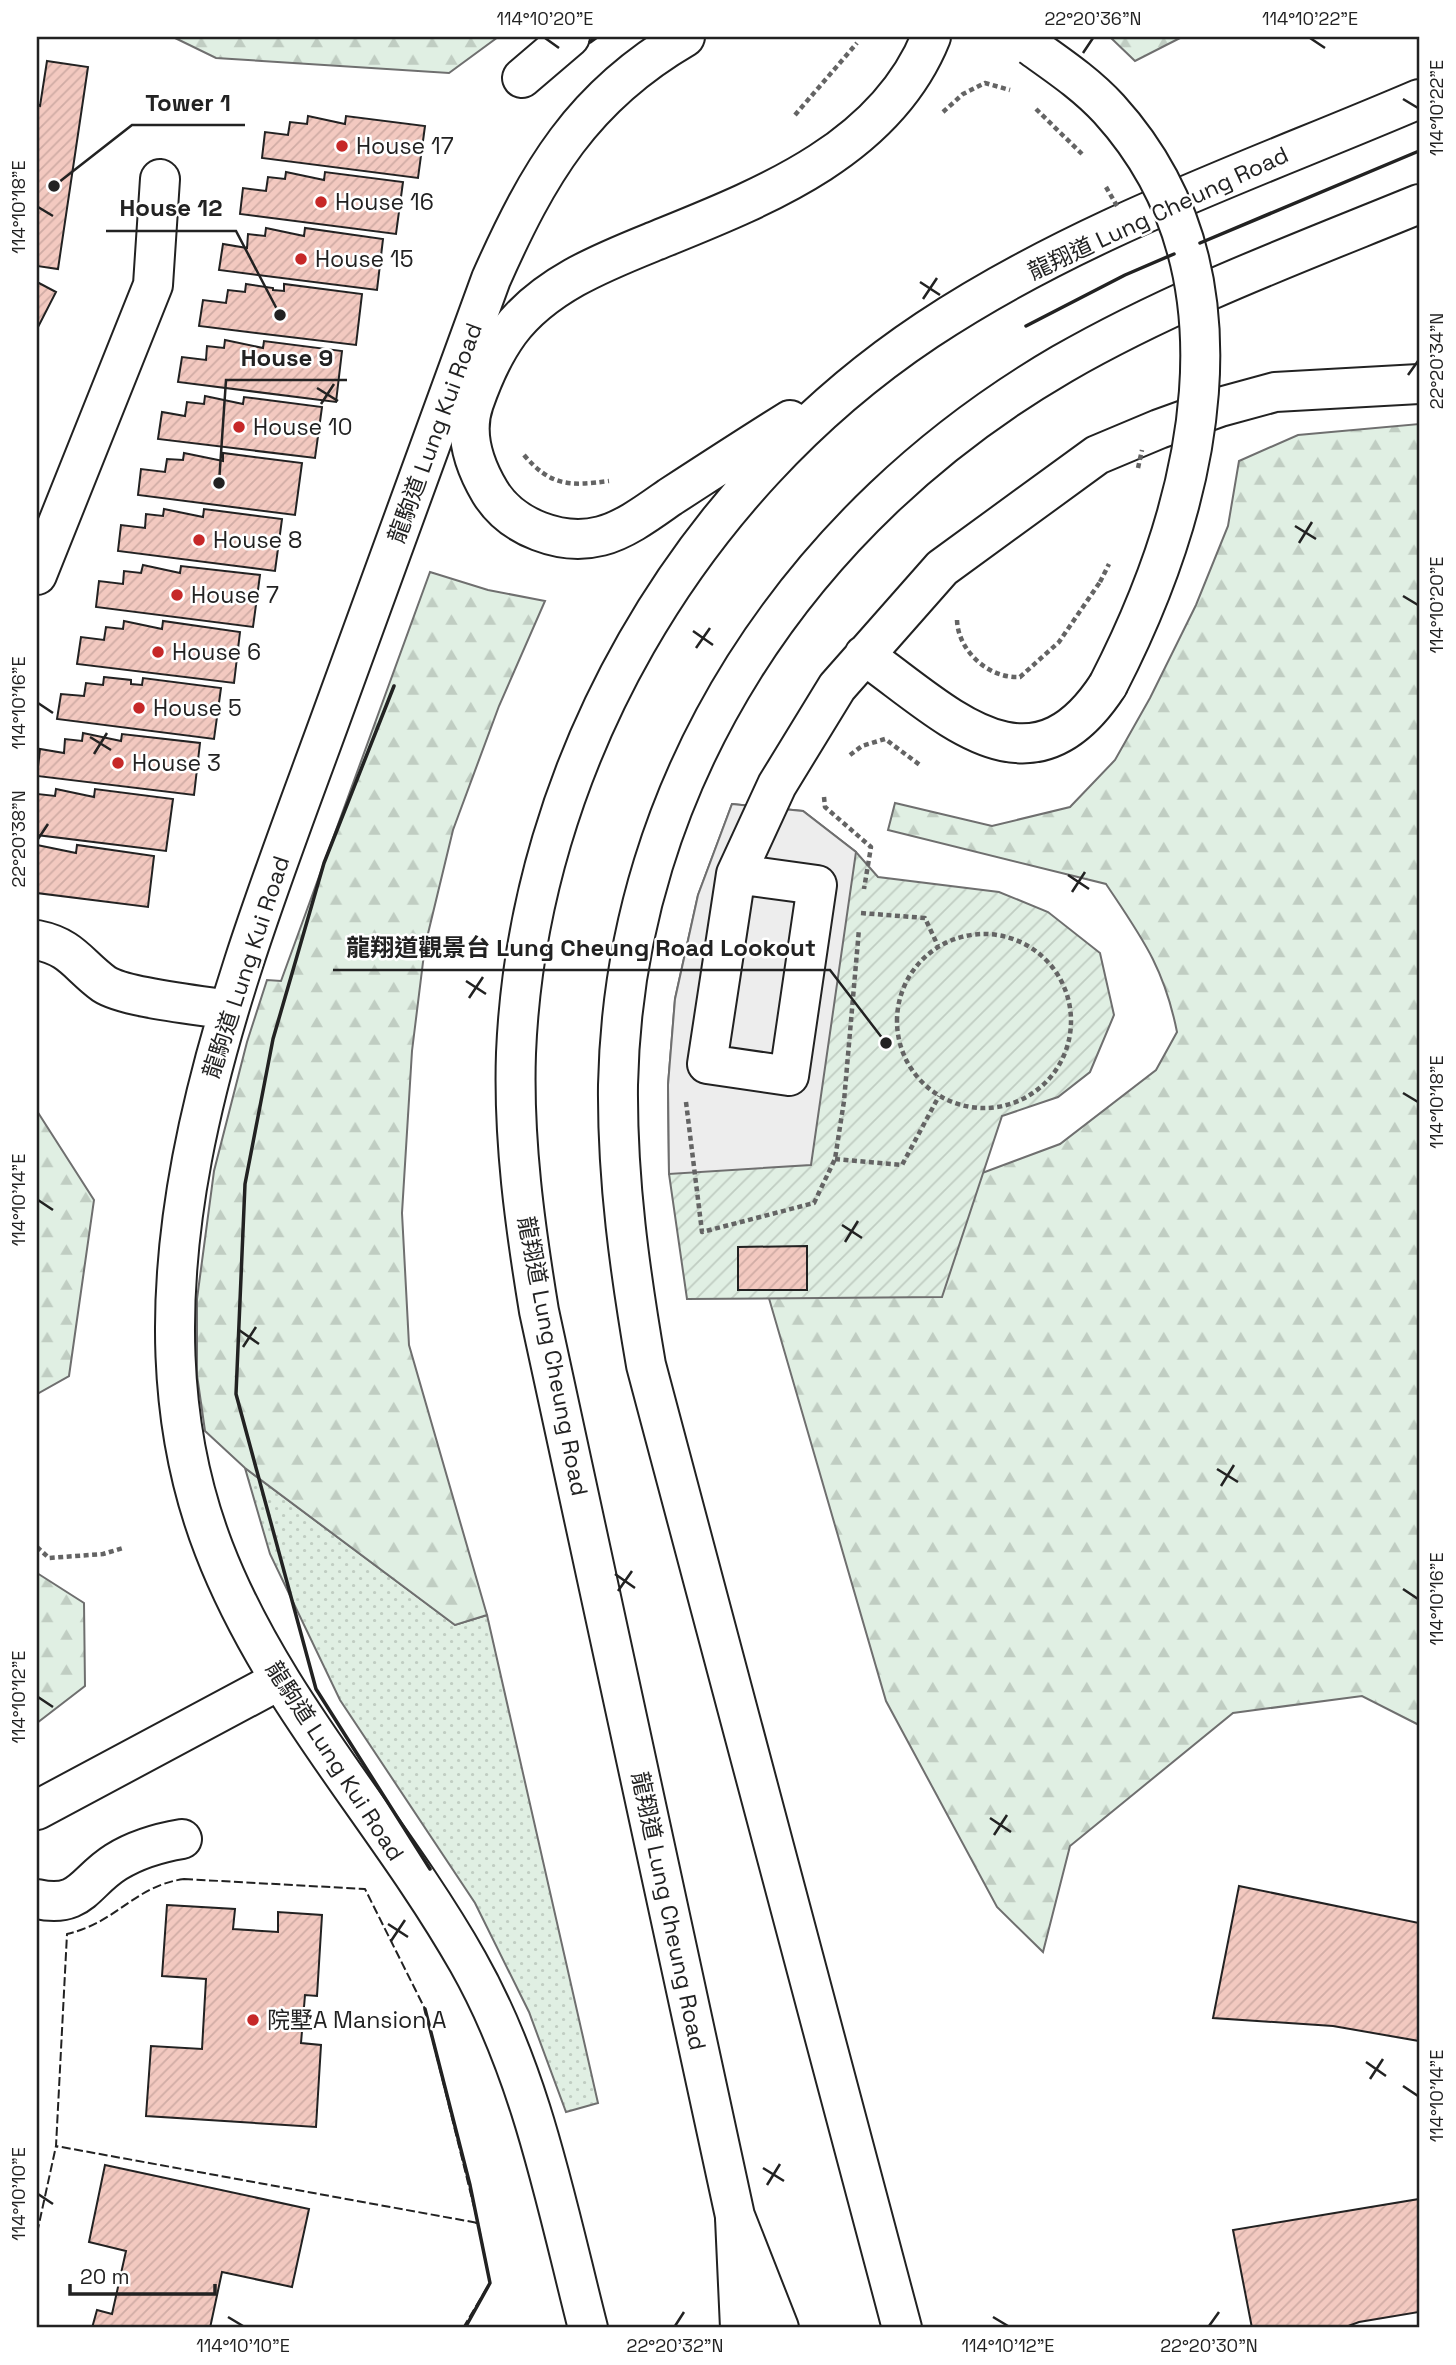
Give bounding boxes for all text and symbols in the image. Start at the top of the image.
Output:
text: 114°10'20"E [497,7,593,30]
text: 22°20'36"N [1045,7,1141,30]
text: 114°10'22"E [1262,7,1358,30]
text: 114°10'22"E [1425,60,1448,156]
callout: Tower 1 [132,80,245,125]
text: Tower 1 [145,87,231,118]
place label: House 17 [356,131,454,161]
marker: House 17 [334,138,350,154]
street label: 龍翔道 Lung Cheung Road [1023,139,1293,287]
text: 114°10'18"E [7,160,30,254]
callout: House 12 [106,186,236,231]
place label: House 16 [335,187,434,217]
text: House 12 [120,192,222,223]
marker: House 16 [313,194,329,210]
place label: House 15 [315,244,413,274]
marker: House 15 [293,251,309,267]
text: 22°20'34"N [1425,313,1448,409]
street label: 龍駒道 Lung Kui Road [381,319,489,547]
callout: House 9 [226,335,347,380]
text: House 9 [241,342,333,373]
place label: House 10 [253,412,352,442]
marker: House 10 [231,419,247,435]
place label: House 8 [213,525,302,555]
marker: House 8 [191,532,207,548]
text: 114°10'20"E [1425,557,1448,653]
place label: House 7 [191,580,279,610]
marker: House 7 [169,587,185,603]
place label: House 6 [172,637,261,667]
marker: House 6 [150,644,166,660]
text: 114°10'16"E [7,656,30,750]
place label: House 5 [153,693,242,723]
marker: House 5 [131,700,147,716]
place label: House 3 [132,748,221,778]
marker: House 3 [110,755,126,771]
text: 22°20'38"N [7,790,30,888]
street label: 龍駒道 Lung Kui Road [196,852,296,1082]
callout: 龍翔道觀景台 Lung Cheung Road Lookout [333,925,830,970]
text: 龍翔道觀景台 Lung Cheung Road Lookout [346,932,816,963]
text: 114°10'18"E [1425,1055,1448,1149]
text: 114°10'14"E [7,1154,30,1246]
street label: 龍翔道 Lung Cheung Road [511,1214,595,1498]
text: 114°10'16"E [1425,1552,1448,1646]
text: 114°10'12"E [7,1651,30,1743]
street label: 龍駒道 Lung Kui Road [259,1655,411,1867]
street label: 龍翔道 Lung Cheung Road [625,1769,713,2053]
place label: 院墅A Mansion A [267,2005,446,2035]
marker: 院墅A Mansion A [245,2012,261,2028]
text: 114°10'14"E [1425,2050,1448,2142]
text: 114°10'10"E [7,2147,30,2241]
scale bar [70,2253,215,2297]
text: 20 m [80,2263,130,2290]
text: 114°10'10"E [196,2334,290,2357]
text: 22°20'32"N [627,2334,723,2357]
text: 114°10'12"E [962,2334,1054,2357]
text: 22°20'30"N [1160,2334,1258,2357]

